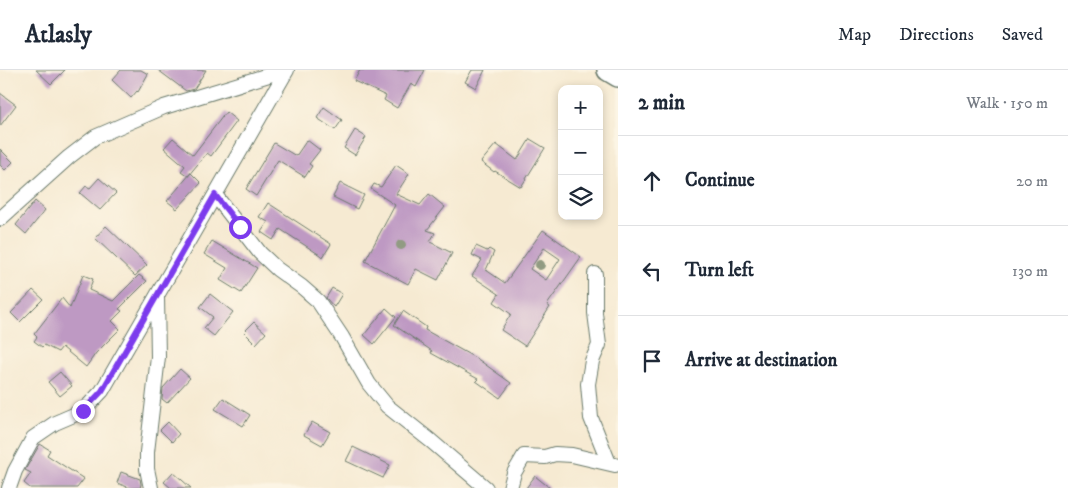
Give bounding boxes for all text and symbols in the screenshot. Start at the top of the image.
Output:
text: Atlasly [25,20,92,50]
text: Map [838,24,871,46]
text: Directions [899,24,974,46]
text: Saved [1002,24,1043,46]
map controls [558,85,603,220]
button: + [558,85,603,130]
text: 2 min [638,90,685,116]
text: Walk · 150 m [966,93,1048,113]
button: − [558,130,603,175]
icon: ahead [638,167,666,195]
text: Continue [685,169,755,192]
text: 20 m [1016,171,1048,191]
button: layers [558,175,603,220]
route start [229,216,252,239]
icon: left [638,257,666,285]
text: Turn left [685,259,754,282]
text: 130 m [1012,261,1048,281]
icon: arrive [638,347,666,375]
text: Arrive at destination [685,349,837,372]
route end [72,400,95,423]

